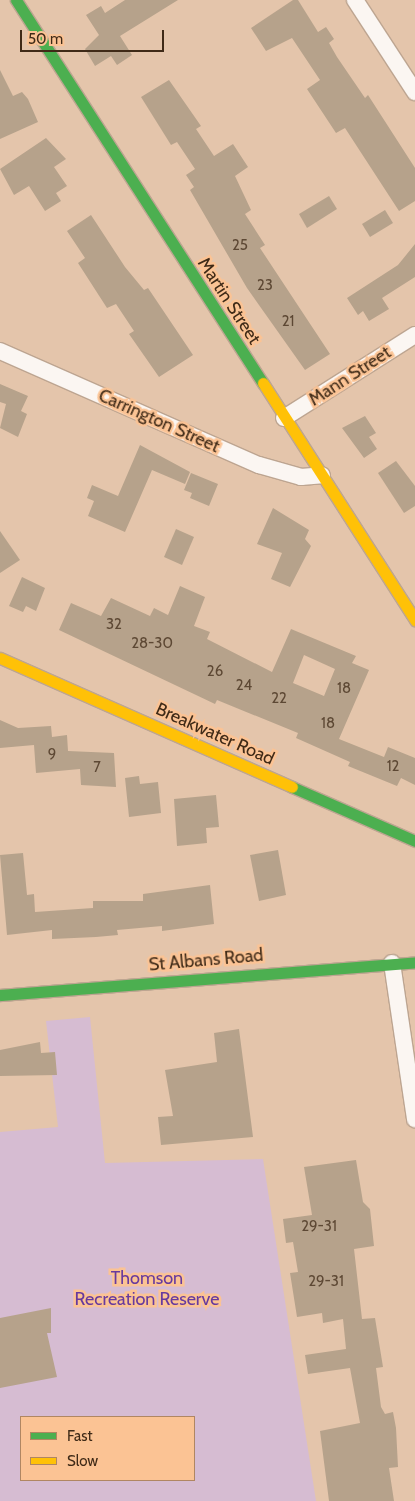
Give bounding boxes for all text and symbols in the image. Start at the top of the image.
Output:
scale bar [22,20,166,52]
text: 50 m [28,30,63,48]
house number: 25 [232,237,248,255]
street label: Martin Street [193,254,265,348]
house number: 23 [257,277,273,295]
house number: 21 [282,313,294,331]
street label: Mann Street [305,341,395,411]
street label: Carrington Street [95,385,223,457]
house number: 32 [106,616,122,634]
house number: 28-30 [131,635,173,653]
house number: 26 [207,663,223,681]
house number: 24 [236,677,252,695]
house number: 18 [337,680,351,698]
house number: 22 [271,690,287,708]
street label: Breakwater Road [152,698,278,770]
house number: 18 [321,715,335,733]
house number: 9 [48,746,56,764]
house number: 12 [387,758,399,776]
house number: 7 [93,759,101,777]
street label: St Albans Road [148,944,264,976]
house number: 29-31 [301,1218,337,1236]
park label: Thomson Recreation Reserve [75,1268,219,1310]
house number: 29-31 [308,1273,344,1291]
legend [20,1416,195,1481]
text: Fast [67,1427,92,1445]
text: Slow [67,1452,98,1470]

